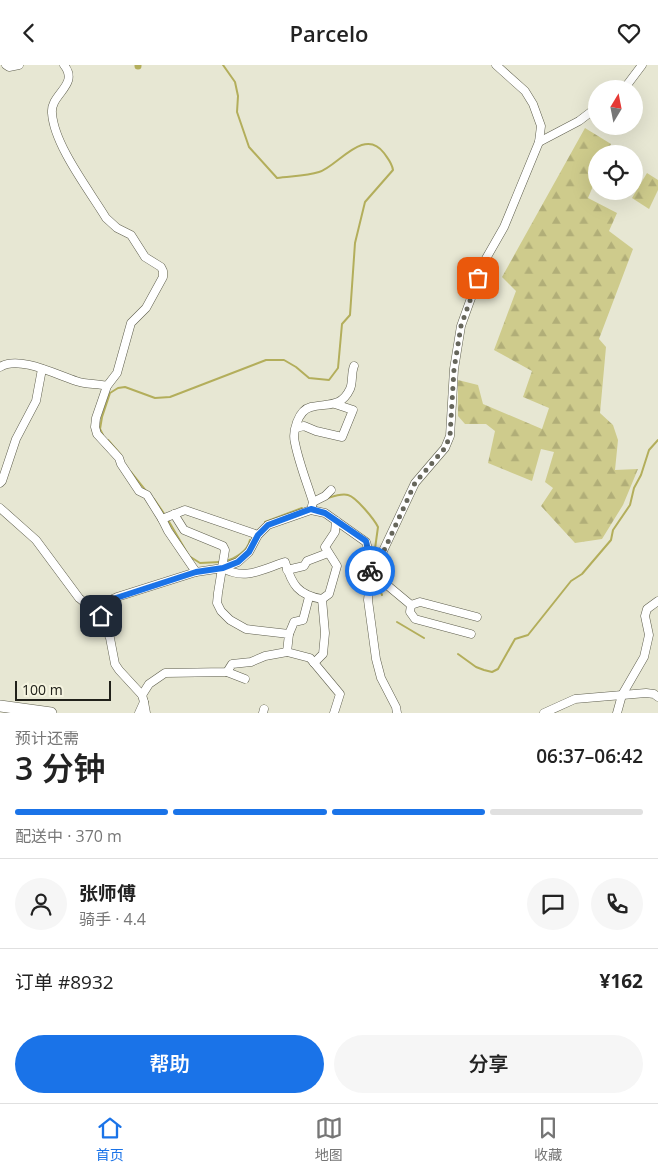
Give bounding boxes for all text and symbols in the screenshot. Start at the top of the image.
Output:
text: Parcelo [290,18,368,48]
icon: back [15,19,43,47]
icon: heart [615,19,643,47]
north arrow [588,80,642,135]
map controls [588,80,643,200]
button: locate [588,145,643,200]
pin [457,257,499,299]
icon: bag [464,264,492,292]
courier [345,546,395,596]
icon: bike [356,557,384,585]
pin [80,595,122,637]
icon: home [87,602,115,630]
scale bar [15,678,111,701]
text: 100 m [22,680,63,699]
text: 预计还需 [15,727,79,749]
text: 06:37–06:42 [536,743,643,769]
text: 3 分钟 [15,746,106,789]
text: 配送中 · 370 m [15,825,122,847]
button: person [15,878,67,930]
button: chat [527,878,579,930]
button: phone [591,878,643,930]
text: 张师傅 [79,880,136,906]
text: 骑手 · 4.4 [79,908,146,930]
text: ¥162 [600,968,643,994]
text: 订单 #8932 [15,969,114,995]
button: 帮助 [15,1035,324,1093]
button: 分享 [334,1035,643,1093]
tab: 首页 [96,1114,124,1164]
tab: 地图 [315,1114,343,1164]
tab: 收藏 [534,1114,562,1164]

